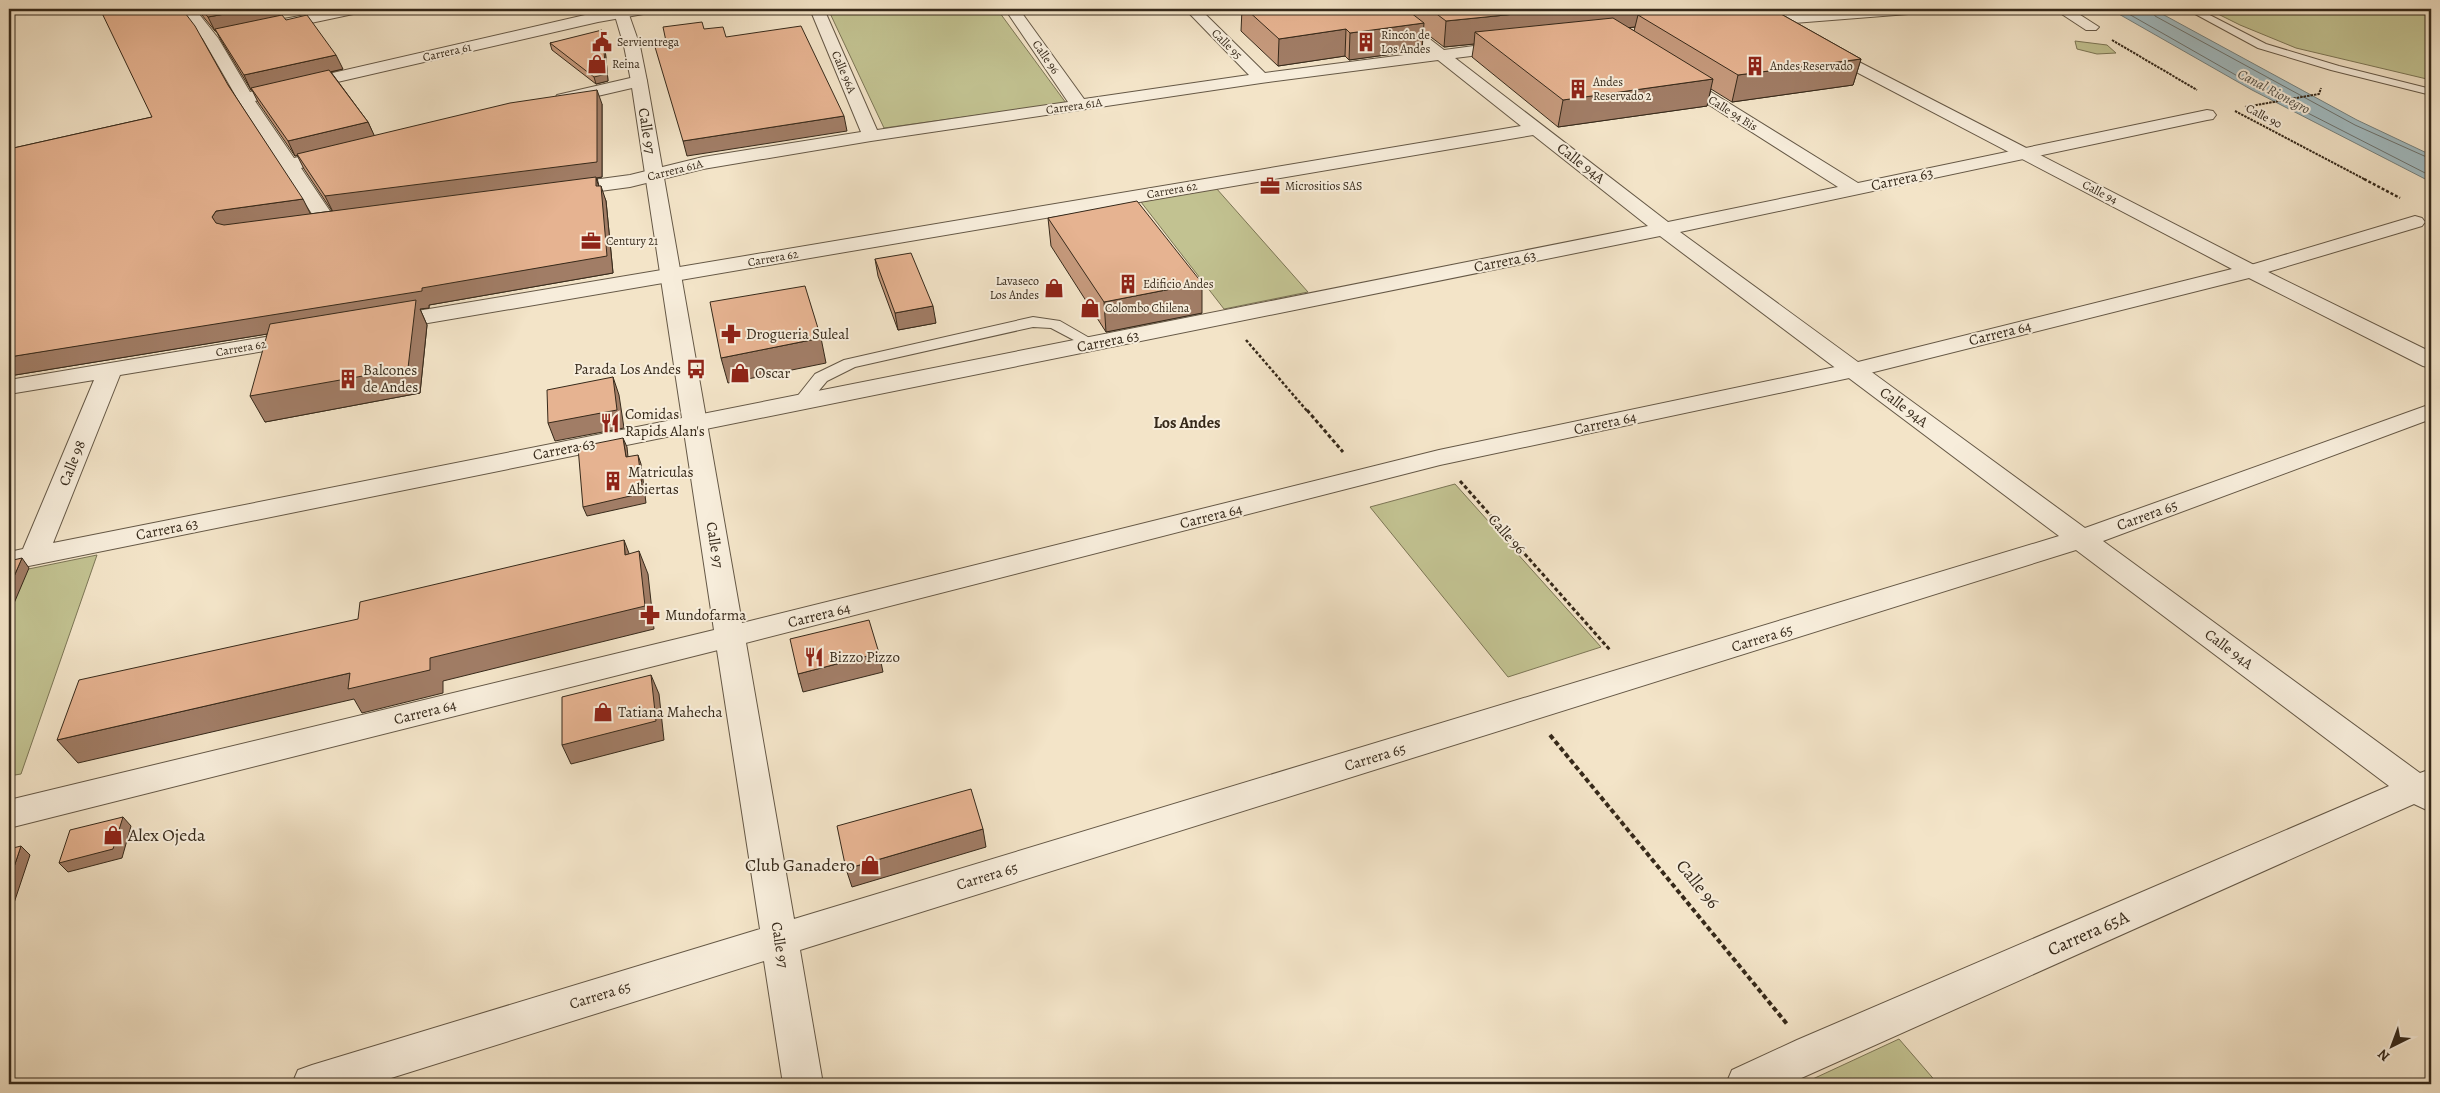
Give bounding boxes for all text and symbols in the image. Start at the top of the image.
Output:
street label: Calle 95 [1208,25,1246,63]
place label: Rincón de Los Andes [1381,27,1430,57]
public building icon: Servientrega [591,31,613,53]
building icon: Rincón de Los Andes [1355,31,1377,53]
place label: Servientrega [617,34,679,50]
street label: Calle 96 [1029,37,1064,77]
street label: Carrera 61 [421,39,473,65]
street label: Calle 96A [828,48,860,97]
shop icon: Reina [586,53,608,75]
building icon: Andes Reservado [1744,55,1766,77]
place label: Reina [612,56,640,72]
place label: Andes Reservado [1769,58,1853,74]
water label: Canal Rionegro [2234,64,2314,119]
place label: Andes Reservado 2 [1592,74,1652,104]
building icon: Andes Reservado 2 [1567,78,1589,100]
street label: Calle 94 Bis [1705,92,1761,135]
street label: Carrera 61A [1045,94,1104,118]
street label: Calle 90 [2243,100,2285,132]
street label: Calle 97 [633,106,661,156]
street label: Calle 94A [1553,138,1609,188]
street label: Carrera 61A [646,155,705,185]
street label: Carrera 63 [1869,163,1935,195]
office icon: Micrositios SAS [1259,175,1281,197]
street label: Calle 94 [2080,176,2121,208]
street label: Carrera 62 [1145,178,1199,202]
place label: Micrositios SAS [1285,178,1362,194]
office icon: Century 21 [580,230,602,252]
place label: Century 21 [606,233,658,249]
street label: Carrera 63 [1472,245,1538,277]
street label: Carrera 62 [746,246,800,270]
place label: Lavaseco Los Andes [990,273,1039,303]
building icon: Edificio Andes [1117,273,1139,295]
place label: Edificio Andes [1143,276,1214,292]
shop icon: Lavaseco Los Andes [1043,277,1065,299]
shop icon: Colombo Chilena [1079,297,1101,319]
place label: Colombo Chilena [1105,300,1190,316]
street label: Carrera 64 [1967,316,2034,350]
pharmacy icon: Drogueria Suleal [720,323,742,345]
place label: Drogueria Suleal [746,324,849,344]
street label: Carrera 63 [1075,325,1141,357]
street label: Carrera 62 [214,336,268,360]
bus stop icon: Parada Los Andes [685,358,707,380]
place label: Parada Los Andes [574,359,681,379]
place label: Balcones de Andes [363,360,418,397]
shop icon: Oscar [729,362,751,384]
place label: Oscar [755,363,791,383]
building icon: Balcones de Andes [337,368,359,390]
street label: Calle 94A [1876,382,1932,432]
place label: Comidas Rapids Alan's [625,404,705,441]
street label: Carrera 64 [1572,407,1638,439]
restaurant icon: Comidas Rapids Alan's [599,412,621,434]
district label: Los Andes [1153,412,1221,434]
street label: Carrera 63 [531,433,597,465]
street label: Calle 98 [54,437,90,489]
place label: Matriculas Abiertas [627,462,694,499]
building icon: Matriculas Abiertas [602,470,624,492]
street label: Carrera 65 [2114,495,2180,535]
street label: Carrera 64 [1178,499,1245,533]
street label: Calle 96 [1484,510,1530,558]
street label: Carrera 63 [134,513,200,545]
street label: Calle 97 [701,520,729,570]
street label: Carrera 64 [786,598,853,632]
pharmacy icon: Mundofarma [639,604,661,626]
place label: Mundofarma [665,605,746,625]
street label: Carrera 65 [1729,619,1795,657]
street label: Calle 94A [2201,624,2257,674]
restaurant icon: Bizzo Pizzo [803,646,825,668]
place label: Bizzo Pizzo [829,647,900,667]
street label: Carrera 64 [392,695,459,729]
shop icon: Tatiana Mahecha [592,701,614,723]
place label: Tatiana Mahecha [618,702,722,722]
street label: Carrera 65 [1342,738,1408,776]
place label: Alex Ojeda [127,823,206,847]
shop icon: Alex Ojeda [102,824,124,846]
place label: Club Ganadero [745,853,855,877]
shop icon: Club Ganadero [859,854,881,876]
street label: Calle 96 [1671,854,1725,914]
street label: Carrera 65 [954,857,1020,895]
street label: Carrera 65A [2044,904,2133,962]
street label: Calle 97 [766,920,794,970]
street label: Carrera 65 [567,976,633,1014]
north arrow [2368,1020,2418,1070]
text: N [2373,1045,2394,1066]

